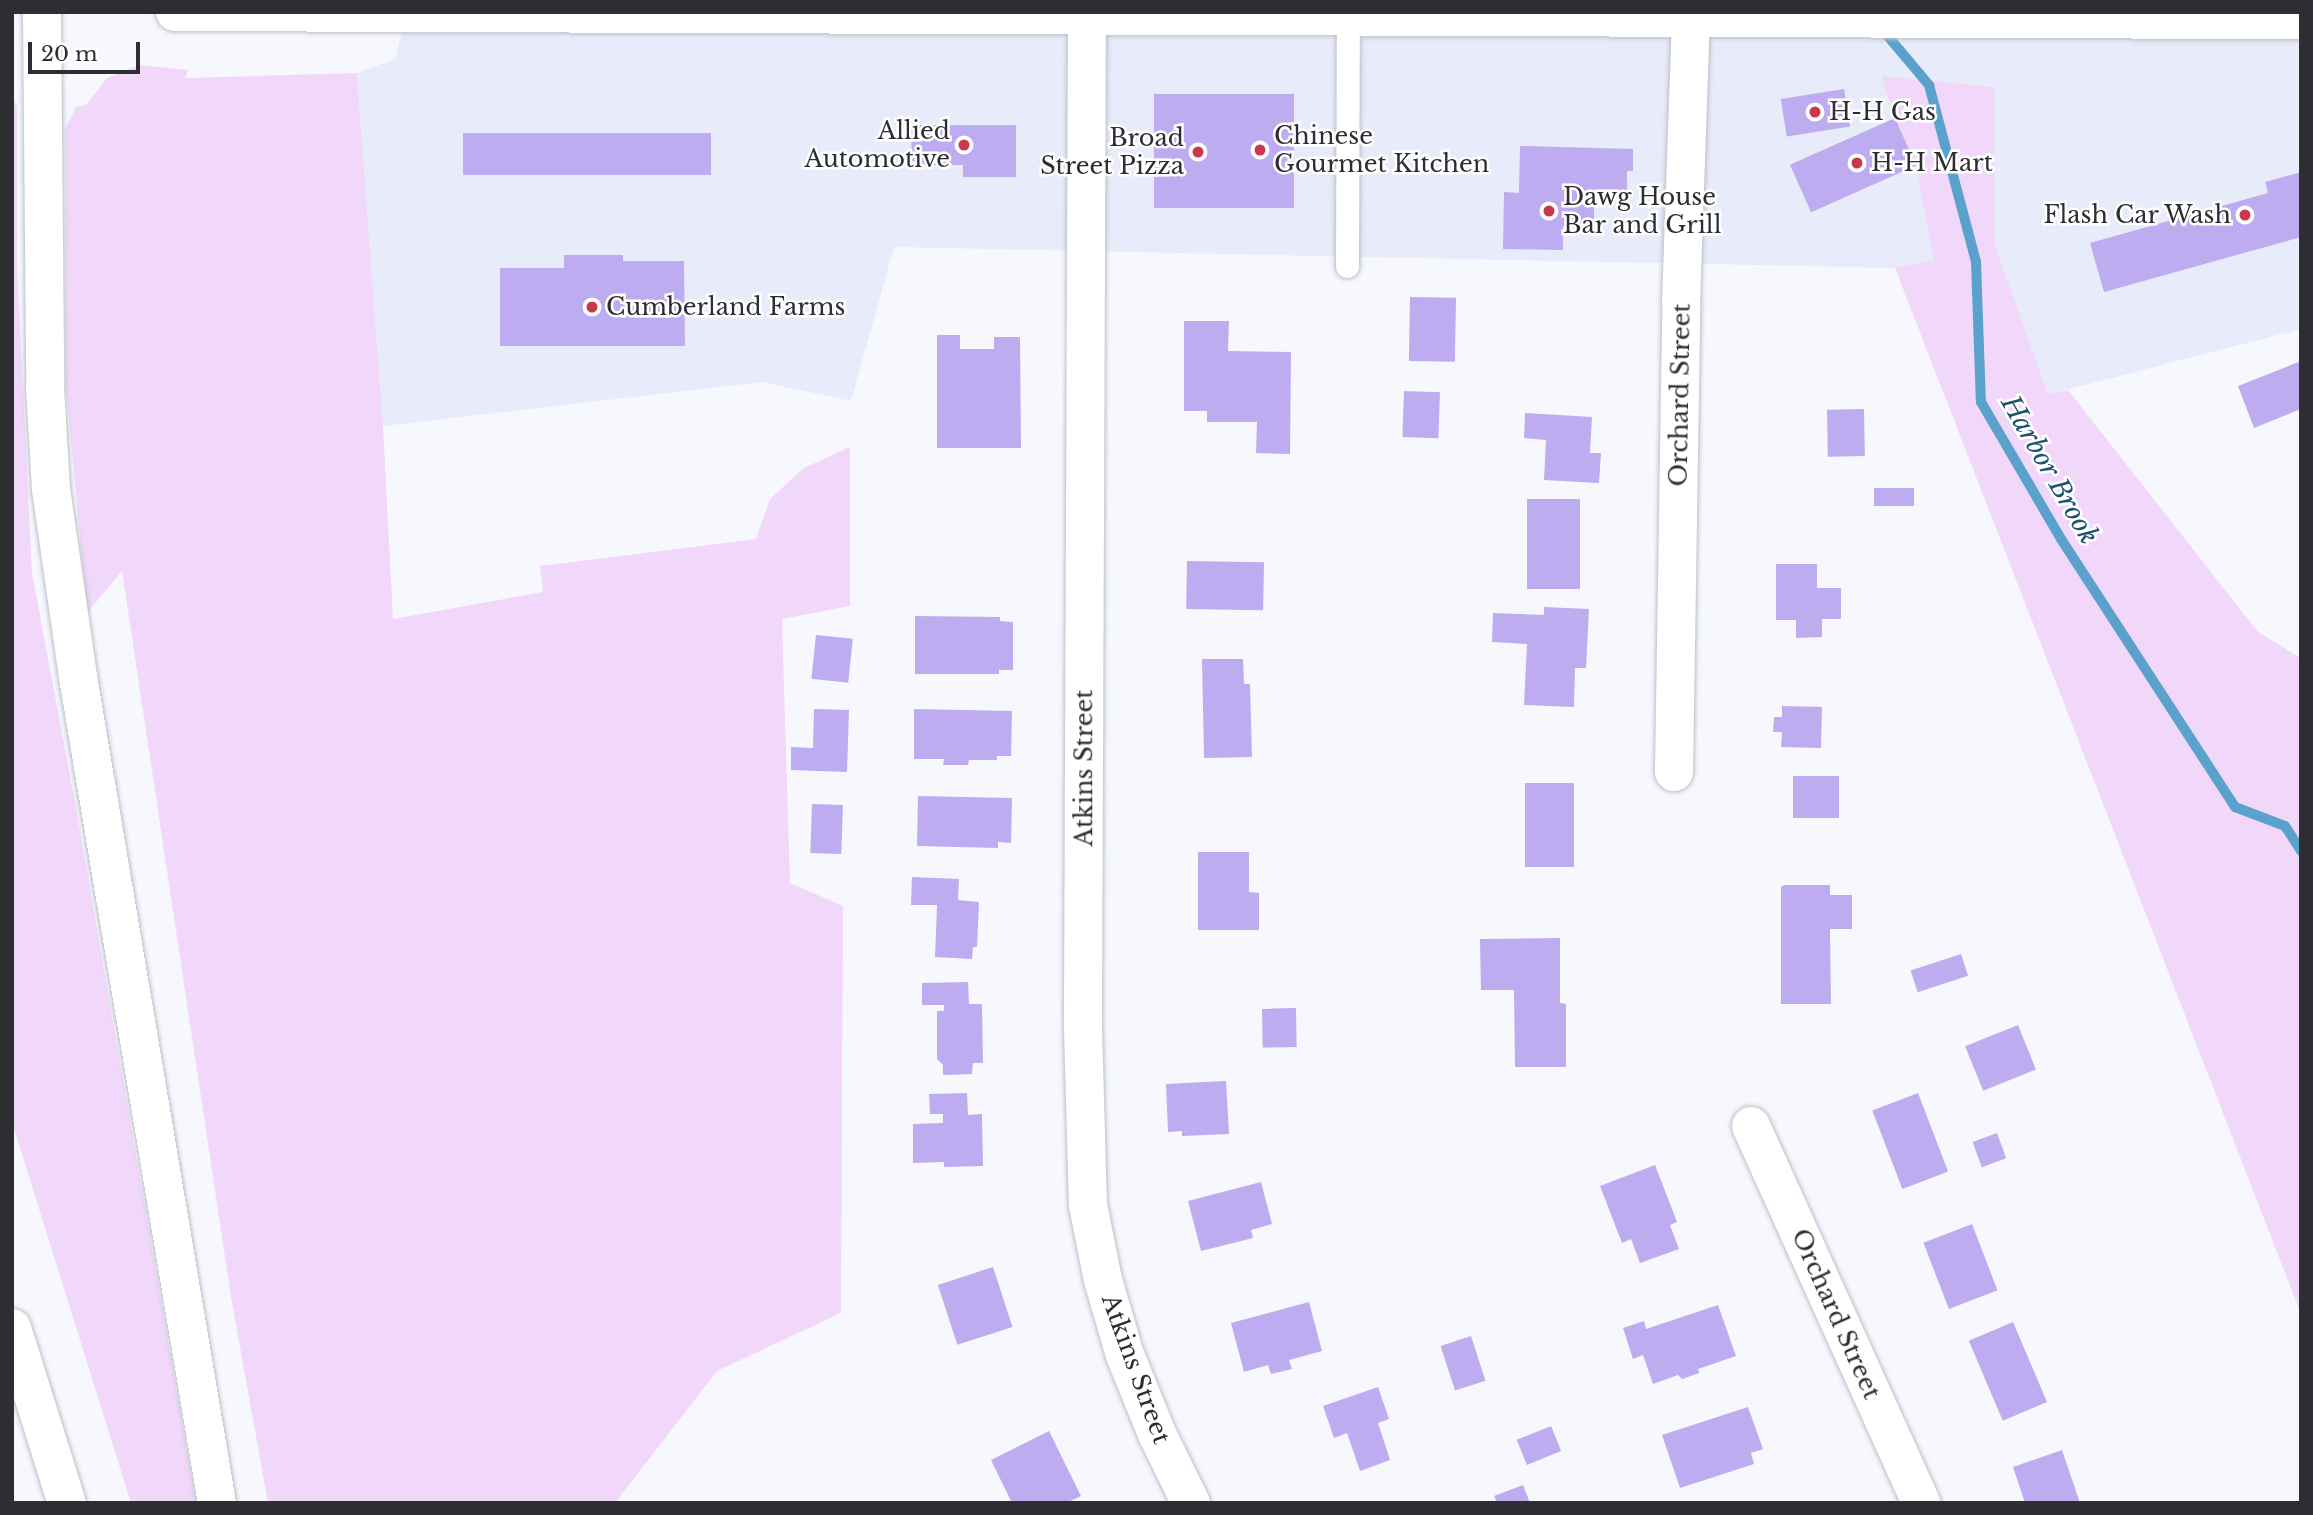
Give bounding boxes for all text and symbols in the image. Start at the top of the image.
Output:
scale bar [32,28,144,72]
text: 20 m [41,41,98,67]
place label: H-H Gas [1829,98,1936,126]
marker: H-H Gas [1807,104,1823,120]
place label: Allied Automotive [804,117,950,173]
place label: Chinese Gourmet Kitchen [1274,122,1489,178]
place label: Broad Street Pizza [1040,124,1184,180]
marker: Allied Automotive [956,137,972,153]
marker: Chinese Gourmet Kitchen [1252,142,1268,158]
marker: Broad Street Pizza [1190,144,1206,160]
place label: H-H Mart [1871,149,1993,177]
marker: H-H Mart [1849,155,1865,171]
place label: Dawg House Bar and Grill [1563,183,1722,239]
place label: Flash Car Wash [2042,201,2231,229]
marker: Dawg House Bar and Grill [1541,203,1557,219]
marker: Flash Car Wash [2237,207,2253,223]
place label: Cumberland Farms [606,293,845,321]
marker: Cumberland Farms [584,299,600,315]
street label: Orchard Street [1664,303,1696,487]
water label: Harbor Brook [1994,390,2104,550]
street label: Atkins Street [1070,690,1098,846]
street label: Orchard Street [1786,1225,1886,1403]
street label: Atkins Street [1096,1290,1176,1448]

